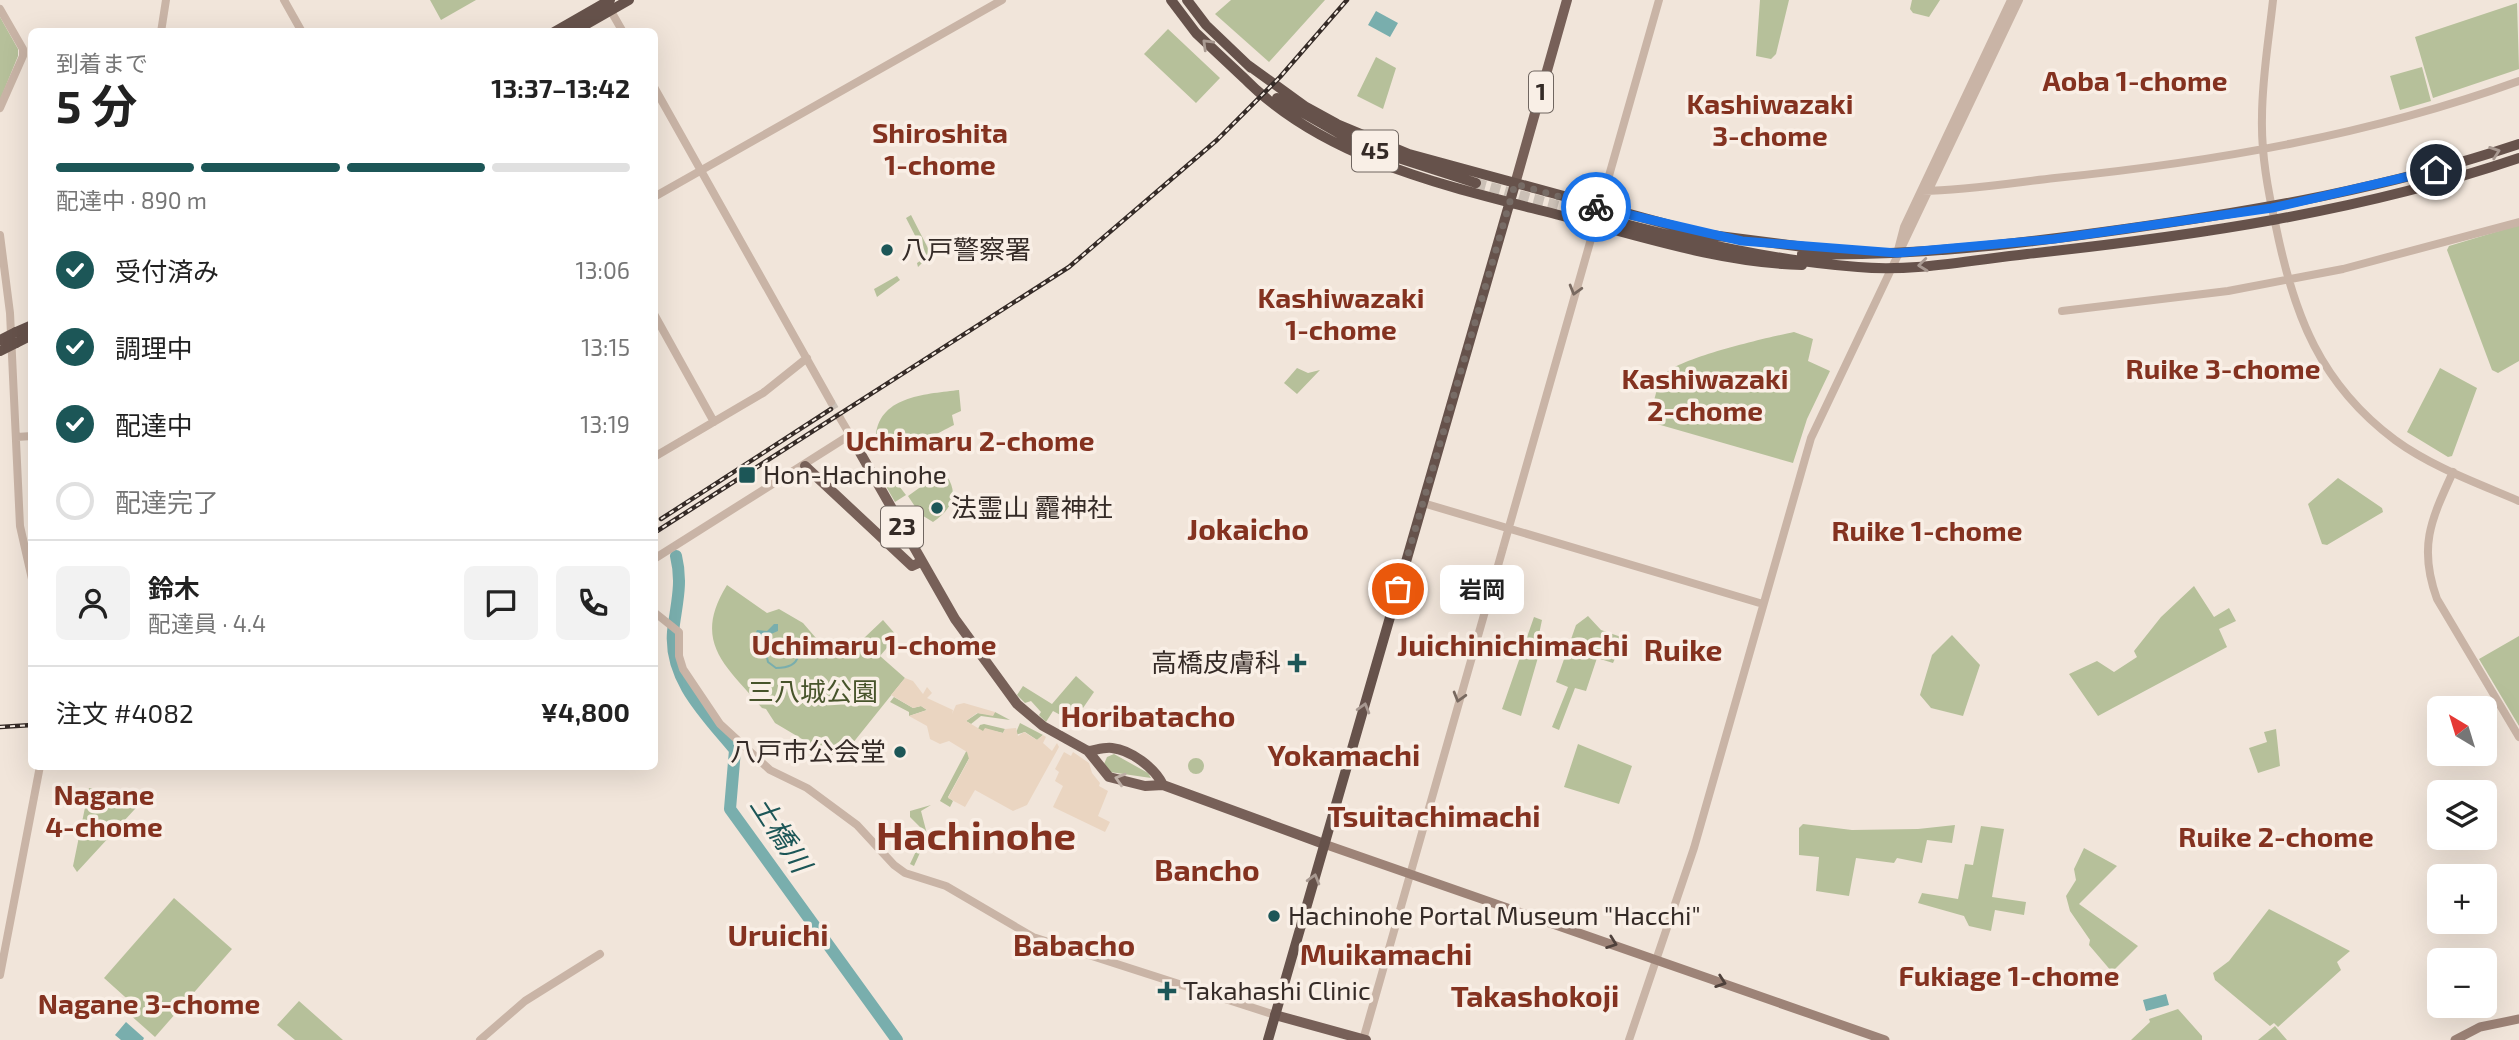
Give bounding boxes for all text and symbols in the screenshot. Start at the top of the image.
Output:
one-way arrow [1203,39,1216,52]
text: 到着まで [56,49,148,77]
district label: Aoba 1-chome [2042,63,2228,97]
text: 13:37–13:42 [491,72,630,103]
road number: 1 [1529,72,1553,112]
text: 5 分 [56,77,137,132]
district label: Kashiwazaki 3-chome [1687,86,1853,152]
district label: Shiroshita 1-chome [872,115,1008,181]
road number: 45 [1352,131,1398,172]
pin [2406,140,2466,200]
one-way arrow [2488,146,2500,160]
icon: home [2417,151,2455,189]
courier [1561,172,1631,242]
text: 配達中 · 890 m [56,186,207,214]
icon: bike [1577,188,1615,226]
place label: 八戸警察署 [901,233,1031,264]
marker: 八戸警察署 [879,242,895,258]
icon: check [56,251,94,289]
text: 受付済み [115,255,219,286]
text: 13:06 [576,256,630,284]
one-way arrow [1917,257,1928,272]
district label: Kashiwazaki 1-chome [1258,280,1424,346]
one-way arrow [1569,284,1584,296]
icon: check [56,328,94,366]
text: 調理中 [115,332,193,363]
text: 13:15 [581,333,630,361]
district label: Ruike 3-chome [2126,351,2320,385]
district label: Kashiwazaki 2-chome [1622,361,1788,427]
icon: check [56,405,94,443]
text: 配達中 [115,409,193,440]
text: 13:19 [580,410,630,438]
district label: Uchimaru 2-chome [845,423,1095,457]
place label: Hon-Hachinohe [763,458,947,489]
marker: Hon-Hachinohe [737,465,757,485]
text: 配達完了 [115,486,219,517]
place label: 法霊山 龗神社 [951,491,1113,522]
marker: 法霊山 龗神社 [929,500,945,516]
road number: 23 [881,506,923,548]
district label: Jokaicho [1187,510,1309,546]
district label: Ruike 1-chome [1831,513,2023,547]
pin [1368,559,1428,619]
callout: 岩岡 [1440,564,1524,614]
button: person [56,566,130,640]
button: chat [464,566,538,640]
button: phone [556,566,630,640]
icon: bag [1379,570,1417,608]
text: 鈴木 [148,572,200,603]
text: 岩岡 [1459,575,1505,603]
text: 配達員 · 4.4 [148,609,266,637]
district label: Juichinichimachi [1397,626,1629,662]
district label: Uchimaru 1-chome [751,627,997,661]
district label: Ruike [1644,631,1722,667]
place label: 高橋皮膚科 [1151,646,1281,677]
marker: 高橋皮膚科 [1287,653,1307,673]
park label: 三八城公園 [748,675,878,706]
one-way arrow [1452,691,1467,703]
text: ¥4,800 [541,696,630,727]
north arrow [2427,696,2497,766]
map controls [2427,696,2497,1018]
text: 注文 #4082 [56,697,194,728]
district label: Horibatacho [1061,697,1235,733]
one-way arrow [1355,702,1370,714]
place label: 八戸市公会堂 [730,735,886,766]
district label: Yokamachi [1268,736,1420,772]
marker: 八戸市公会堂 [892,744,908,760]
one-way arrow [1114,773,1126,788]
district label: Nagane 4-chome [45,777,163,843]
button: layers [2427,780,2497,850]
water label: 土橋川 [745,789,821,880]
district label: Tsuitachimachi [1327,797,1541,833]
district label: Hachinohe [876,810,1076,858]
district label: Ruike 2-chome [2178,819,2374,853]
district label: Bancho [1154,851,1260,887]
button: + [2427,864,2497,934]
one-way arrow [1306,873,1321,885]
place label: Hachinohe Portal Museum "Hacchi" [1288,899,1701,930]
marker: Hachinohe Portal Museum "Hacchi" [1266,908,1282,924]
district label: Uruichi [727,916,829,952]
district label: Babacho [1013,926,1135,962]
district label: Muikamachi [1300,935,1472,971]
one-way arrow [1605,935,1617,949]
button: − [2427,948,2497,1018]
district label: Fukiage 1-chome [1899,958,2119,992]
place label: Takahashi Clinic [1183,974,1371,1005]
one-way arrow [1714,974,1727,988]
district label: Takashokoji [1451,977,1619,1013]
marker: Takahashi Clinic [1157,981,1177,1001]
district label: Nagane 3-chome [38,986,260,1020]

